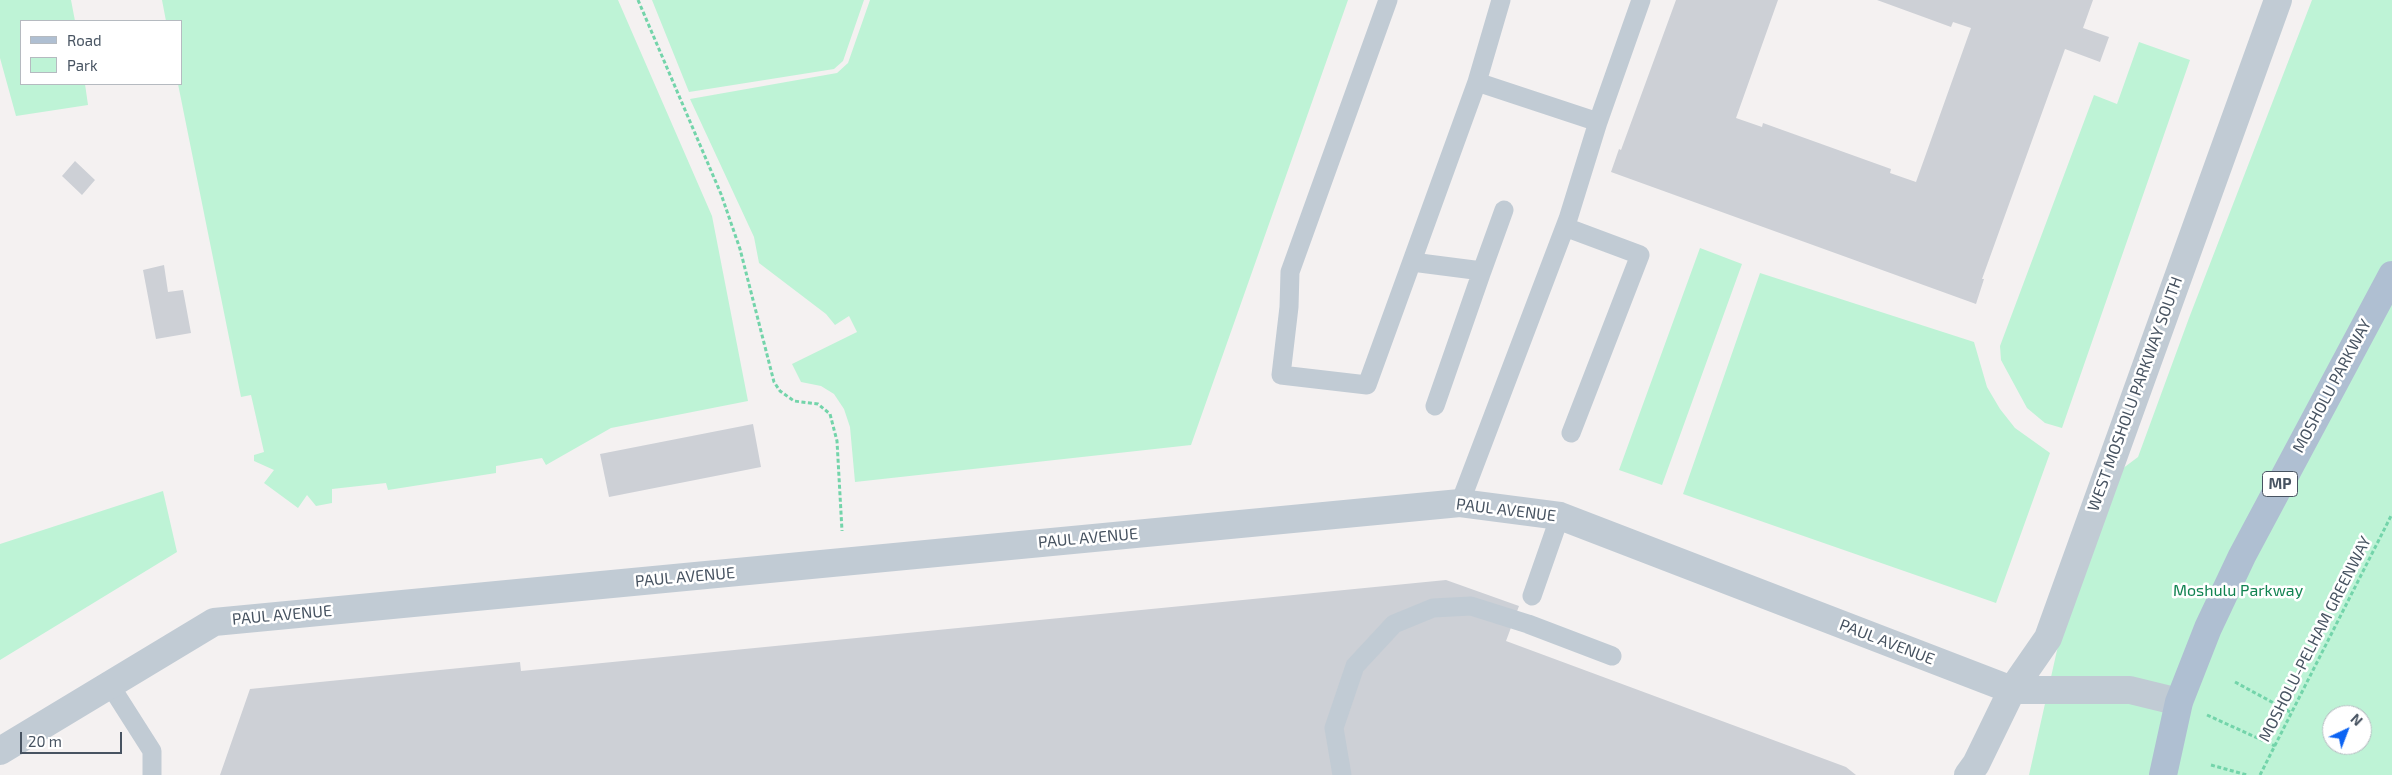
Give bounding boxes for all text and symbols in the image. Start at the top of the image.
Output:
legend [20,20,182,85]
text: Road [67,31,102,49]
text: Park [67,56,98,74]
street label: WEST MOSHOLU PARKWAY SOUTH [2084,274,2186,514]
street label: MOSHOLU PARKWAY [2289,316,2375,456]
road number: MP [2262,472,2298,496]
street label: PAUL AVENUE [1455,494,1557,526]
street label: PAUL AVENUE [1037,524,1139,552]
street label: MOSHOLU-PELHAM GREENWAY [2255,533,2375,745]
street label: PAUL AVENUE [634,563,736,591]
park label: Moshulu Parkway [2173,581,2303,601]
street label: PAUL AVENUE [231,601,333,629]
street label: PAUL AVENUE [1837,615,1937,669]
north arrow [2322,705,2372,755]
scale bar [22,722,125,754]
text: 20 m [28,732,62,750]

